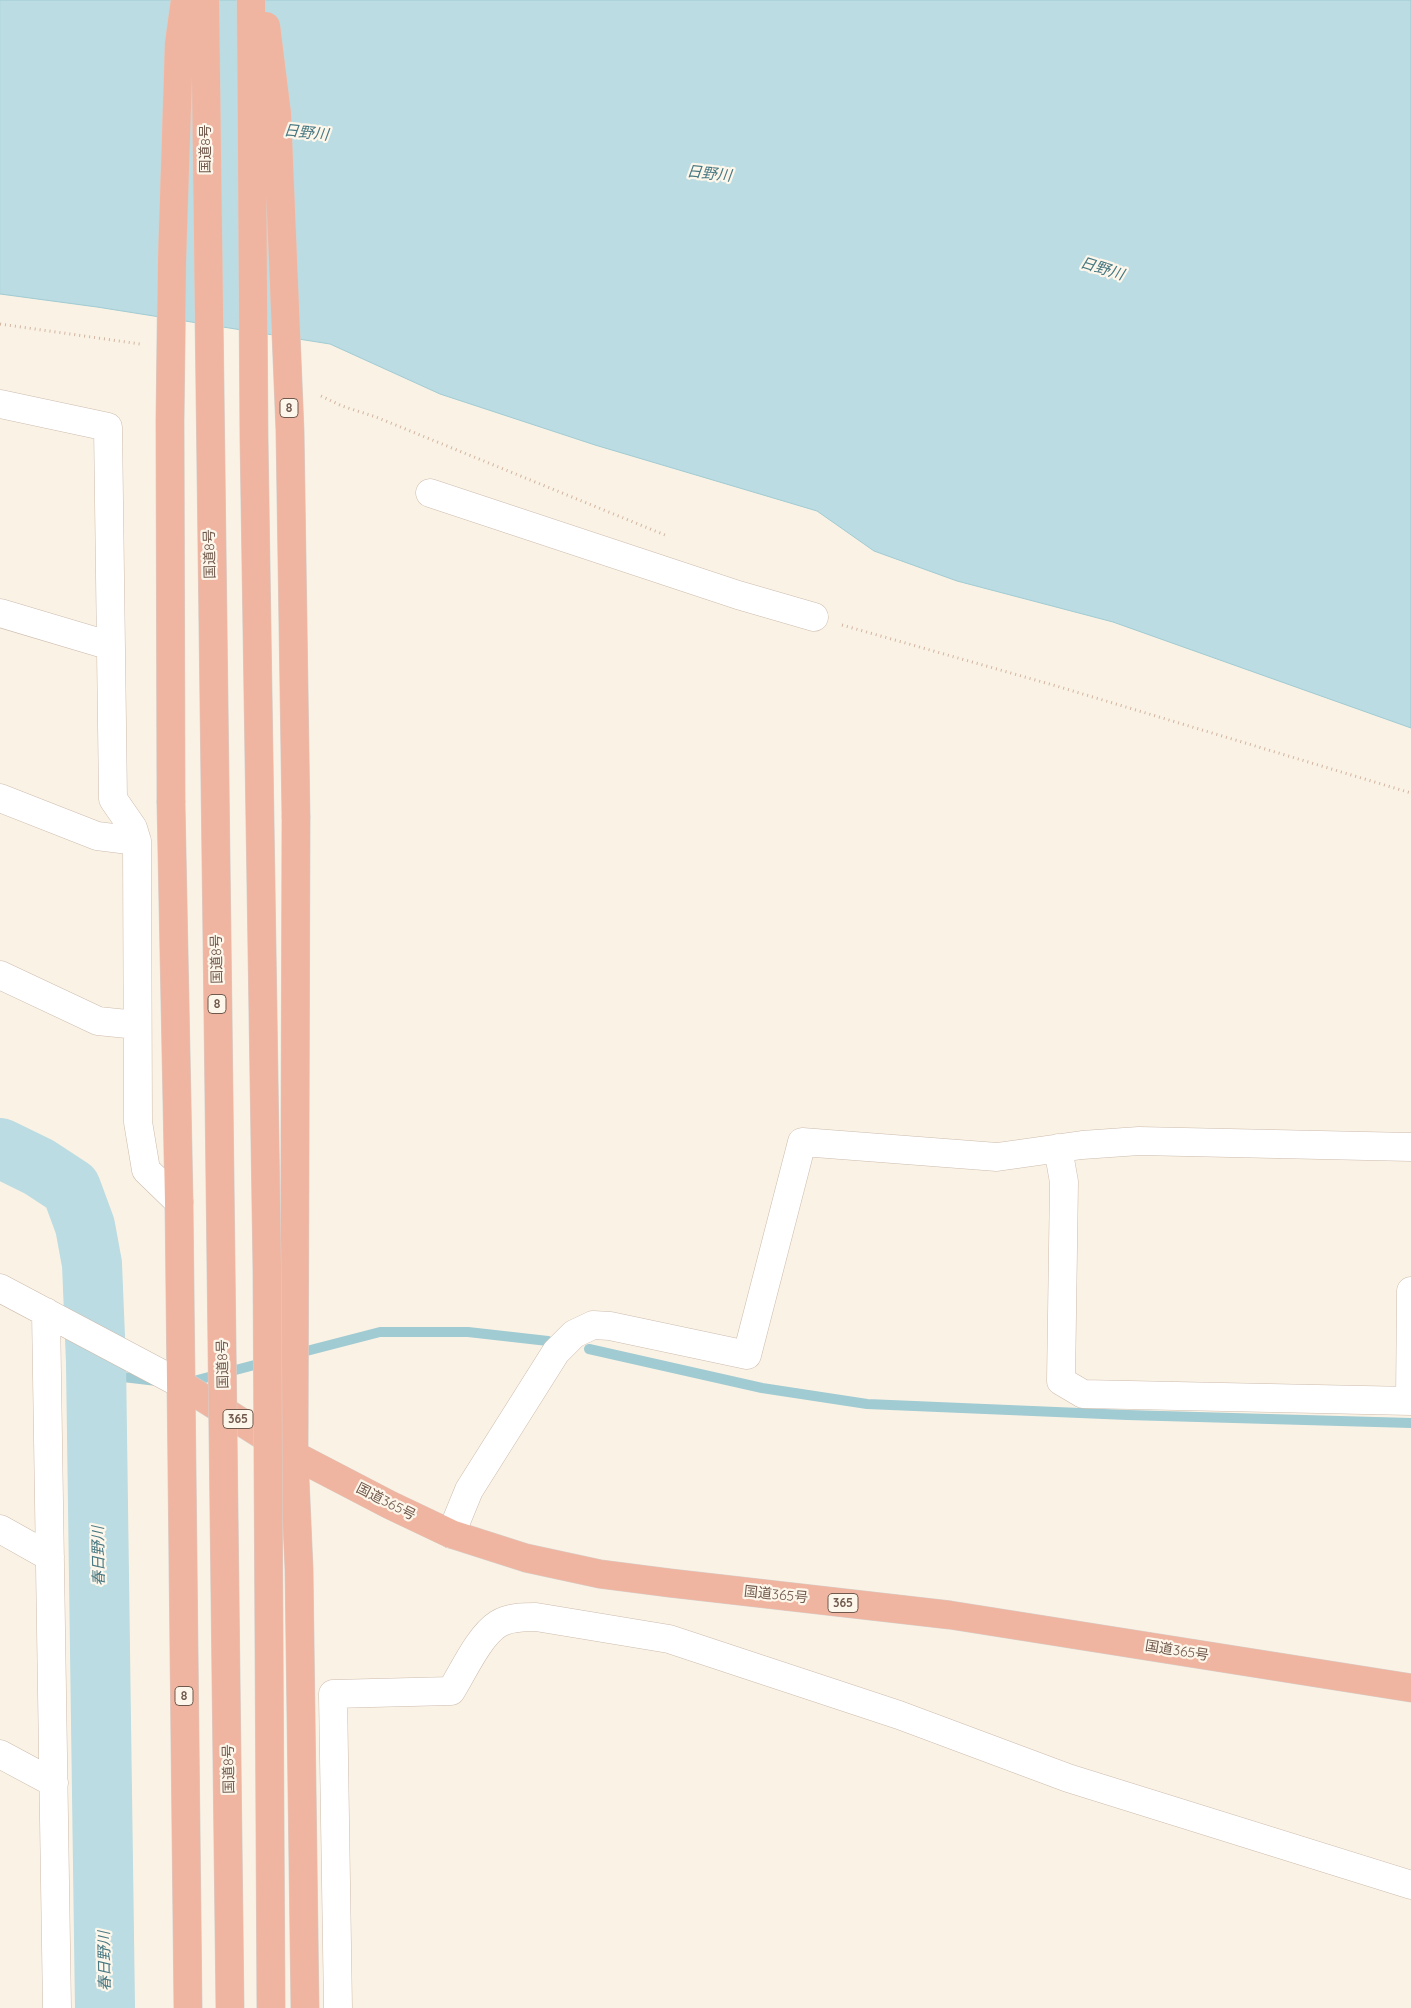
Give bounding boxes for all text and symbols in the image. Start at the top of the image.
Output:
water label: 日野川 [283,122,329,144]
street label: 国道8号 [198,124,214,174]
water label: 日野川 [686,163,732,185]
water label: 日野川 [1078,254,1126,284]
road number: 8 [280,398,298,418]
street label: 国道8号 [201,529,219,579]
street label: 国道8号 [208,934,226,984]
road number: 8 [208,994,226,1014]
street label: 国道8号 [214,1339,232,1389]
road number: 365 [223,1410,253,1428]
street label: 国道365号 [353,1480,419,1524]
water label: 春日野川 [89,1526,109,1586]
street label: 国道365号 [743,1583,809,1607]
road number: 365 [828,1594,858,1612]
street label: 国道365号 [1144,1638,1210,1664]
road number: 8 [175,1686,193,1705]
street label: 国道8号 [220,1744,238,1794]
water label: 春日野川 [95,1931,115,1991]

